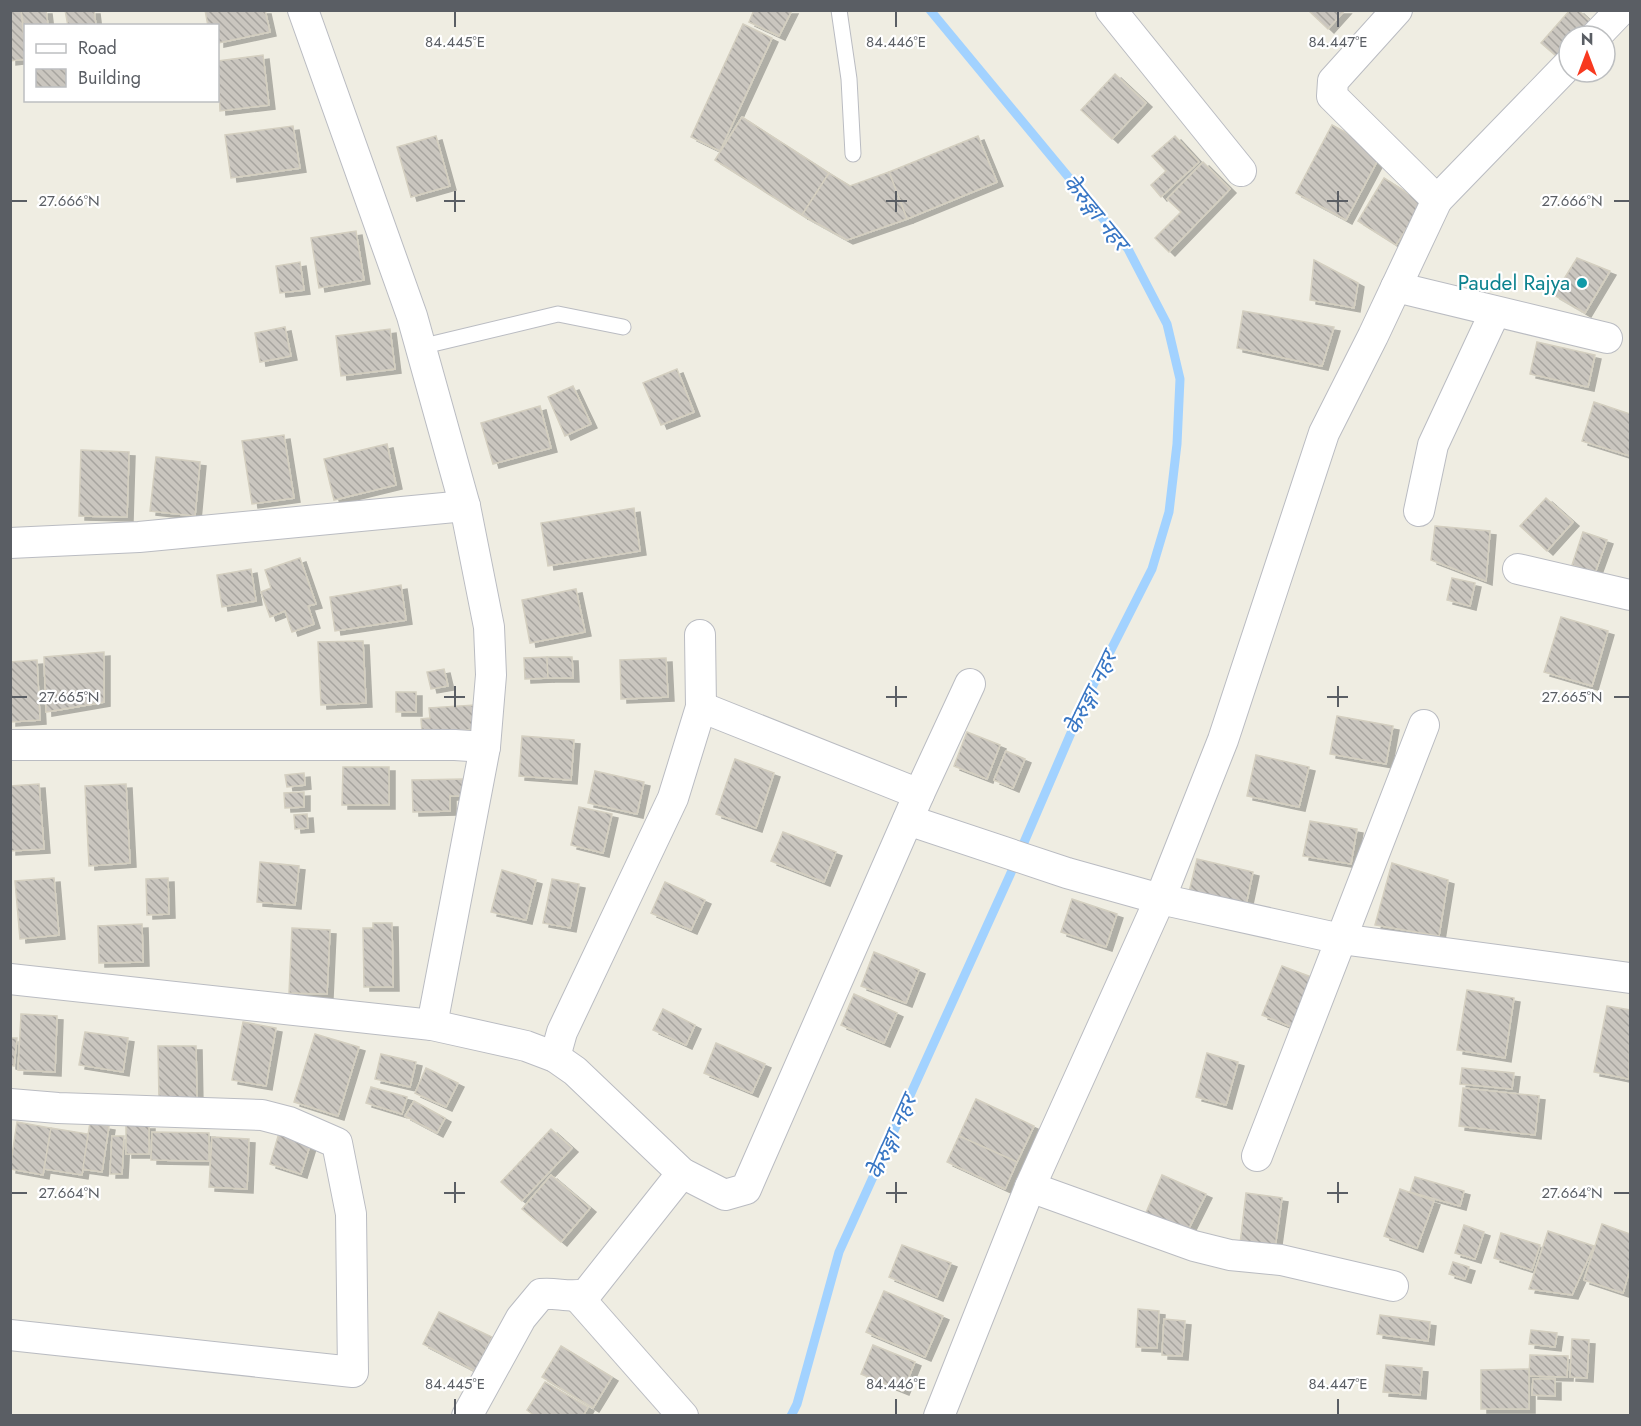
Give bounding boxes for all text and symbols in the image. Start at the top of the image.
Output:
legend [24,24,219,102]
north arrow [1557,24,1617,84]
text: N [1581,28,1593,51]
text: 84.445°E [425,31,485,53]
text: 84.446°E [866,31,926,53]
text: 84.447°E [1308,31,1368,53]
text: Road [78,35,117,61]
text: Building [78,65,141,91]
water label: केेरुङ्गा नहर [1055,167,1139,260]
text: 27.666°N [38,190,100,212]
text: 27.666°N [1541,190,1603,212]
place label: Paudel Rajya [1458,268,1570,298]
marker: Paudel Rajya [1575,276,1589,290]
water label: केेरुङ्गा नहर [1056,642,1126,740]
text: 27.665°N [39,686,99,708]
text: 27.665°N [1542,686,1602,708]
water label: केेरुङ्गा नहर [858,1086,925,1184]
text: 27.664°N [38,1182,100,1204]
text: 27.664°N [1541,1182,1603,1204]
text: 84.445°E [425,1373,485,1395]
text: 84.446°E [866,1373,926,1395]
text: 84.447°E [1308,1373,1368,1395]

